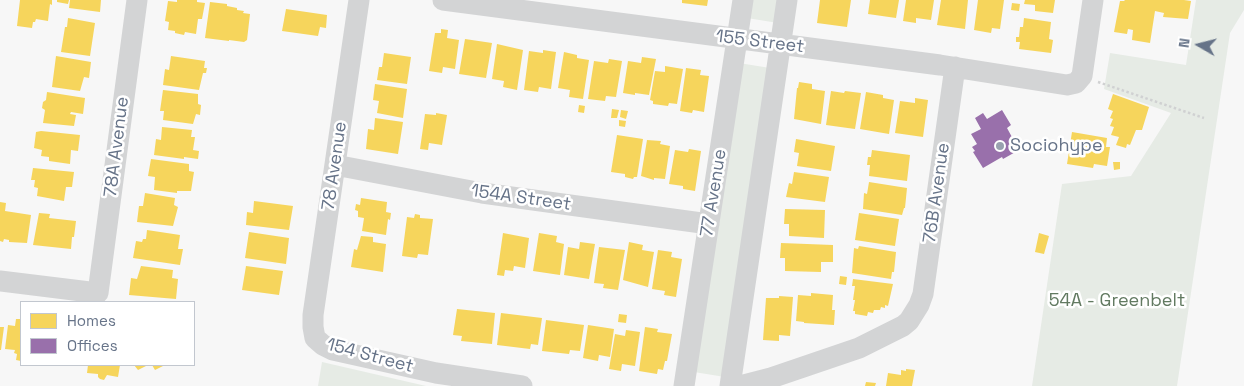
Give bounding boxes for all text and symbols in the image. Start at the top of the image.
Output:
north arrow [1174,20,1224,70]
street label: 155 Street [715,26,805,58]
text: N [1175,37,1194,49]
street label: 78A Avenue [100,96,134,198]
street label: 78 Avenue [318,120,352,212]
place label: Sociohype [1010,135,1103,157]
marker: Sociohype [994,140,1006,152]
street label: 76B Avenue [919,141,955,245]
street label: 77 Avenue [696,148,732,238]
street label: 154A Street [470,180,572,216]
park label: 54A - Greenbelt [1049,290,1185,312]
legend [20,301,195,366]
text: Homes [67,311,116,330]
street label: 154 Street [324,334,416,378]
text: Offices [67,336,118,355]

